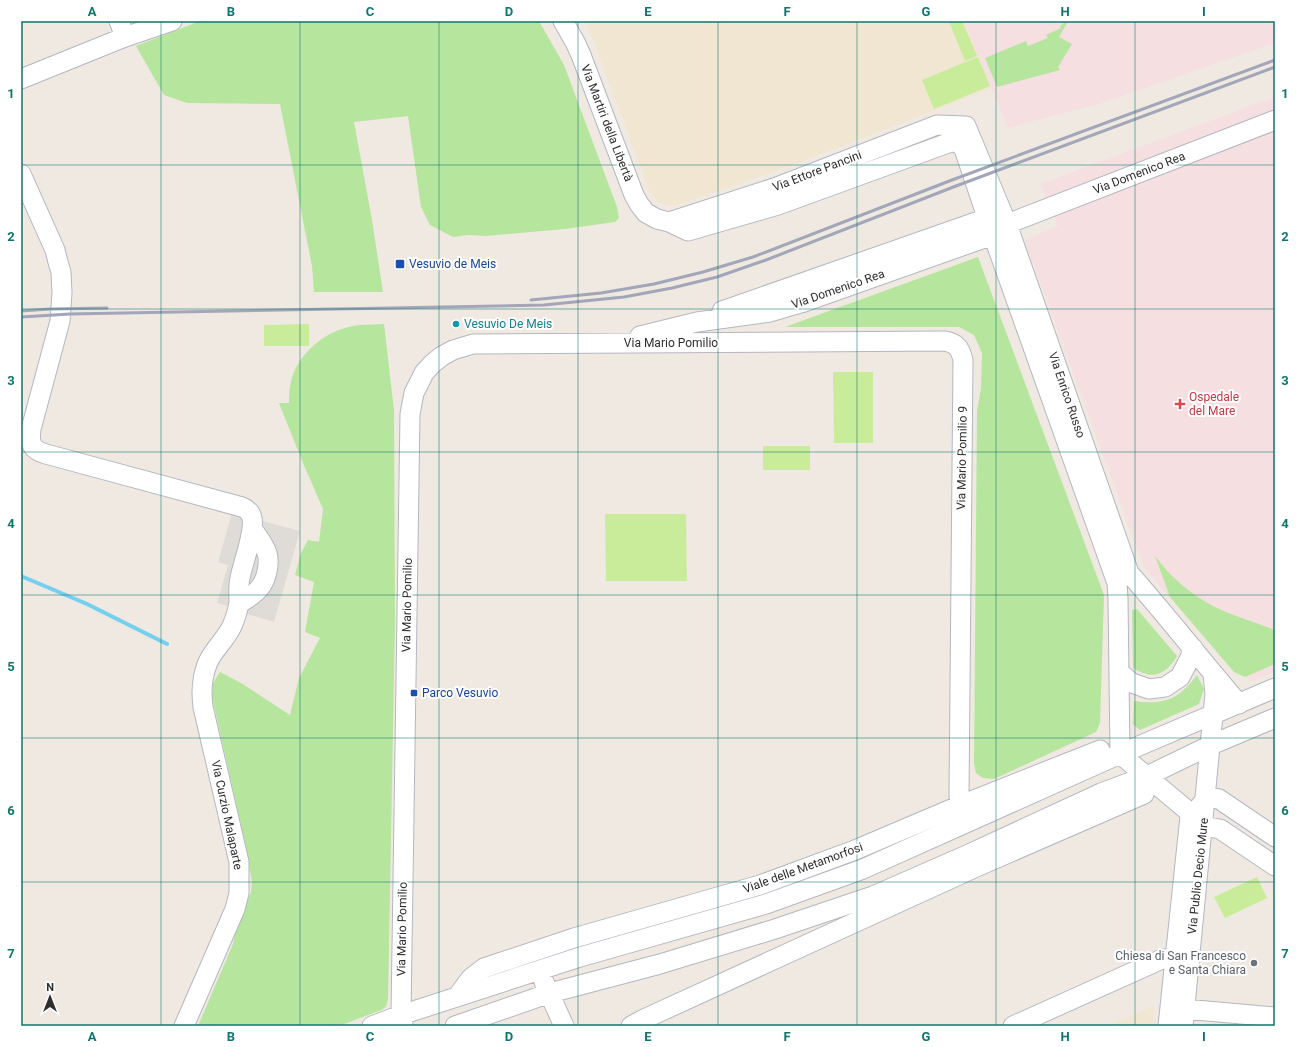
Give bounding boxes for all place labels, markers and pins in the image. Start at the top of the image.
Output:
place label: Vesuvio de Meis [409,257,496,271]
marker: Vesuvio de Meis [394,258,406,270]
place label: Vesuvio De Meis [464,317,552,331]
marker: Vesuvio De Meis [451,319,461,329]
place label: Ospedale del Mare [1189,390,1239,418]
marker: Ospedale del Mare [1174,398,1186,410]
place label: Parco Vesuvio [422,686,498,700]
marker: Parco Vesuvio [409,688,419,698]
place label: Chiesa di San Francesco e Santa Chiara [1115,949,1246,977]
marker: Chiesa di San Francesco e Santa Chiara [1249,958,1259,968]

